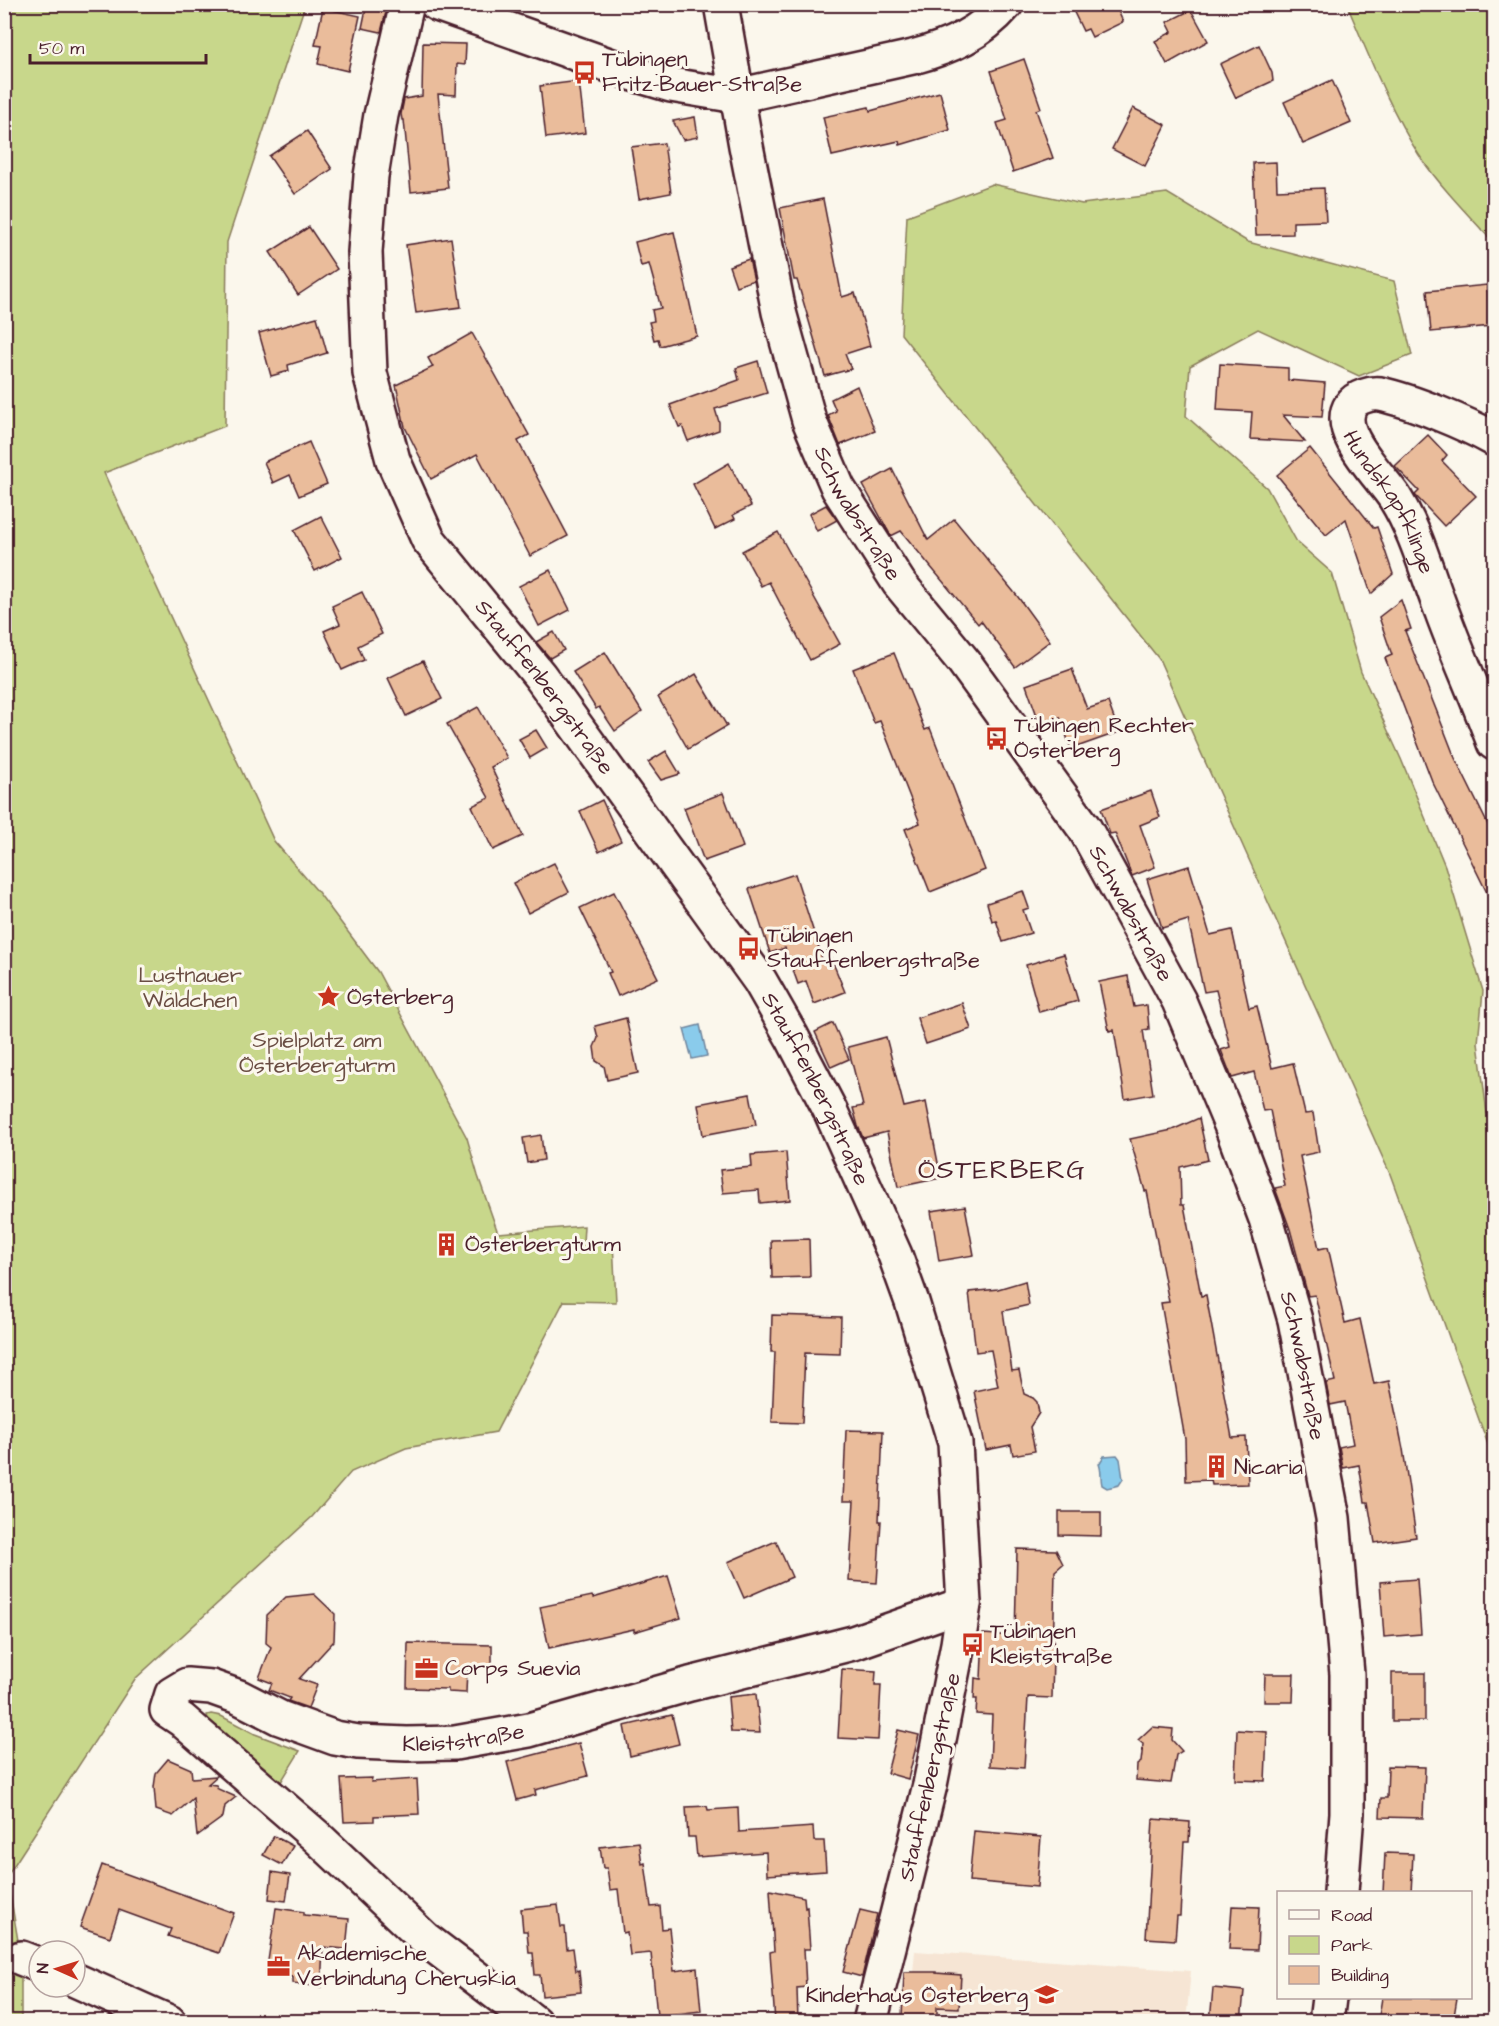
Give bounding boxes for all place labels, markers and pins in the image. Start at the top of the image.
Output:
place label: Tübingen Fritz-Bauer-Straße [602,44,802,100]
bus stop icon: Tübingen Fritz-Bauer-Straße [571,59,597,85]
place label: Tübingen Rechter Österberg [1014,710,1194,767]
bus stop icon: Tübingen Rechter Österberg [983,725,1009,751]
place label: Tübingen Stauffenbergstraße [767,920,980,977]
bus stop icon: Tübingen Stauffenbergstraße [736,935,762,961]
place label: Österberg [347,982,453,1014]
place icon: Österberg [316,984,342,1010]
place label: Österbergturm [465,1229,621,1261]
building icon: Österbergturm [434,1231,460,1257]
place label: Nicaria [1234,1452,1303,1483]
building icon: Nicaria [1203,1454,1229,1480]
place label: Tübingen Kleiststraße [990,1616,1113,1672]
bus stop icon: Tübingen Kleiststraße [959,1631,985,1657]
place label: Corps Suevia [445,1653,580,1684]
office icon: Corps Suevia [414,1655,440,1681]
place label: Akademische Verbindung Cheruskia [297,1938,516,1995]
office icon: Akademische Verbindung Cheruskia [266,1953,292,1979]
place label: Kinderhaus Österberg [805,1980,1028,2012]
school or university icon: Kinderhaus Österberg [1033,1982,1059,2008]

